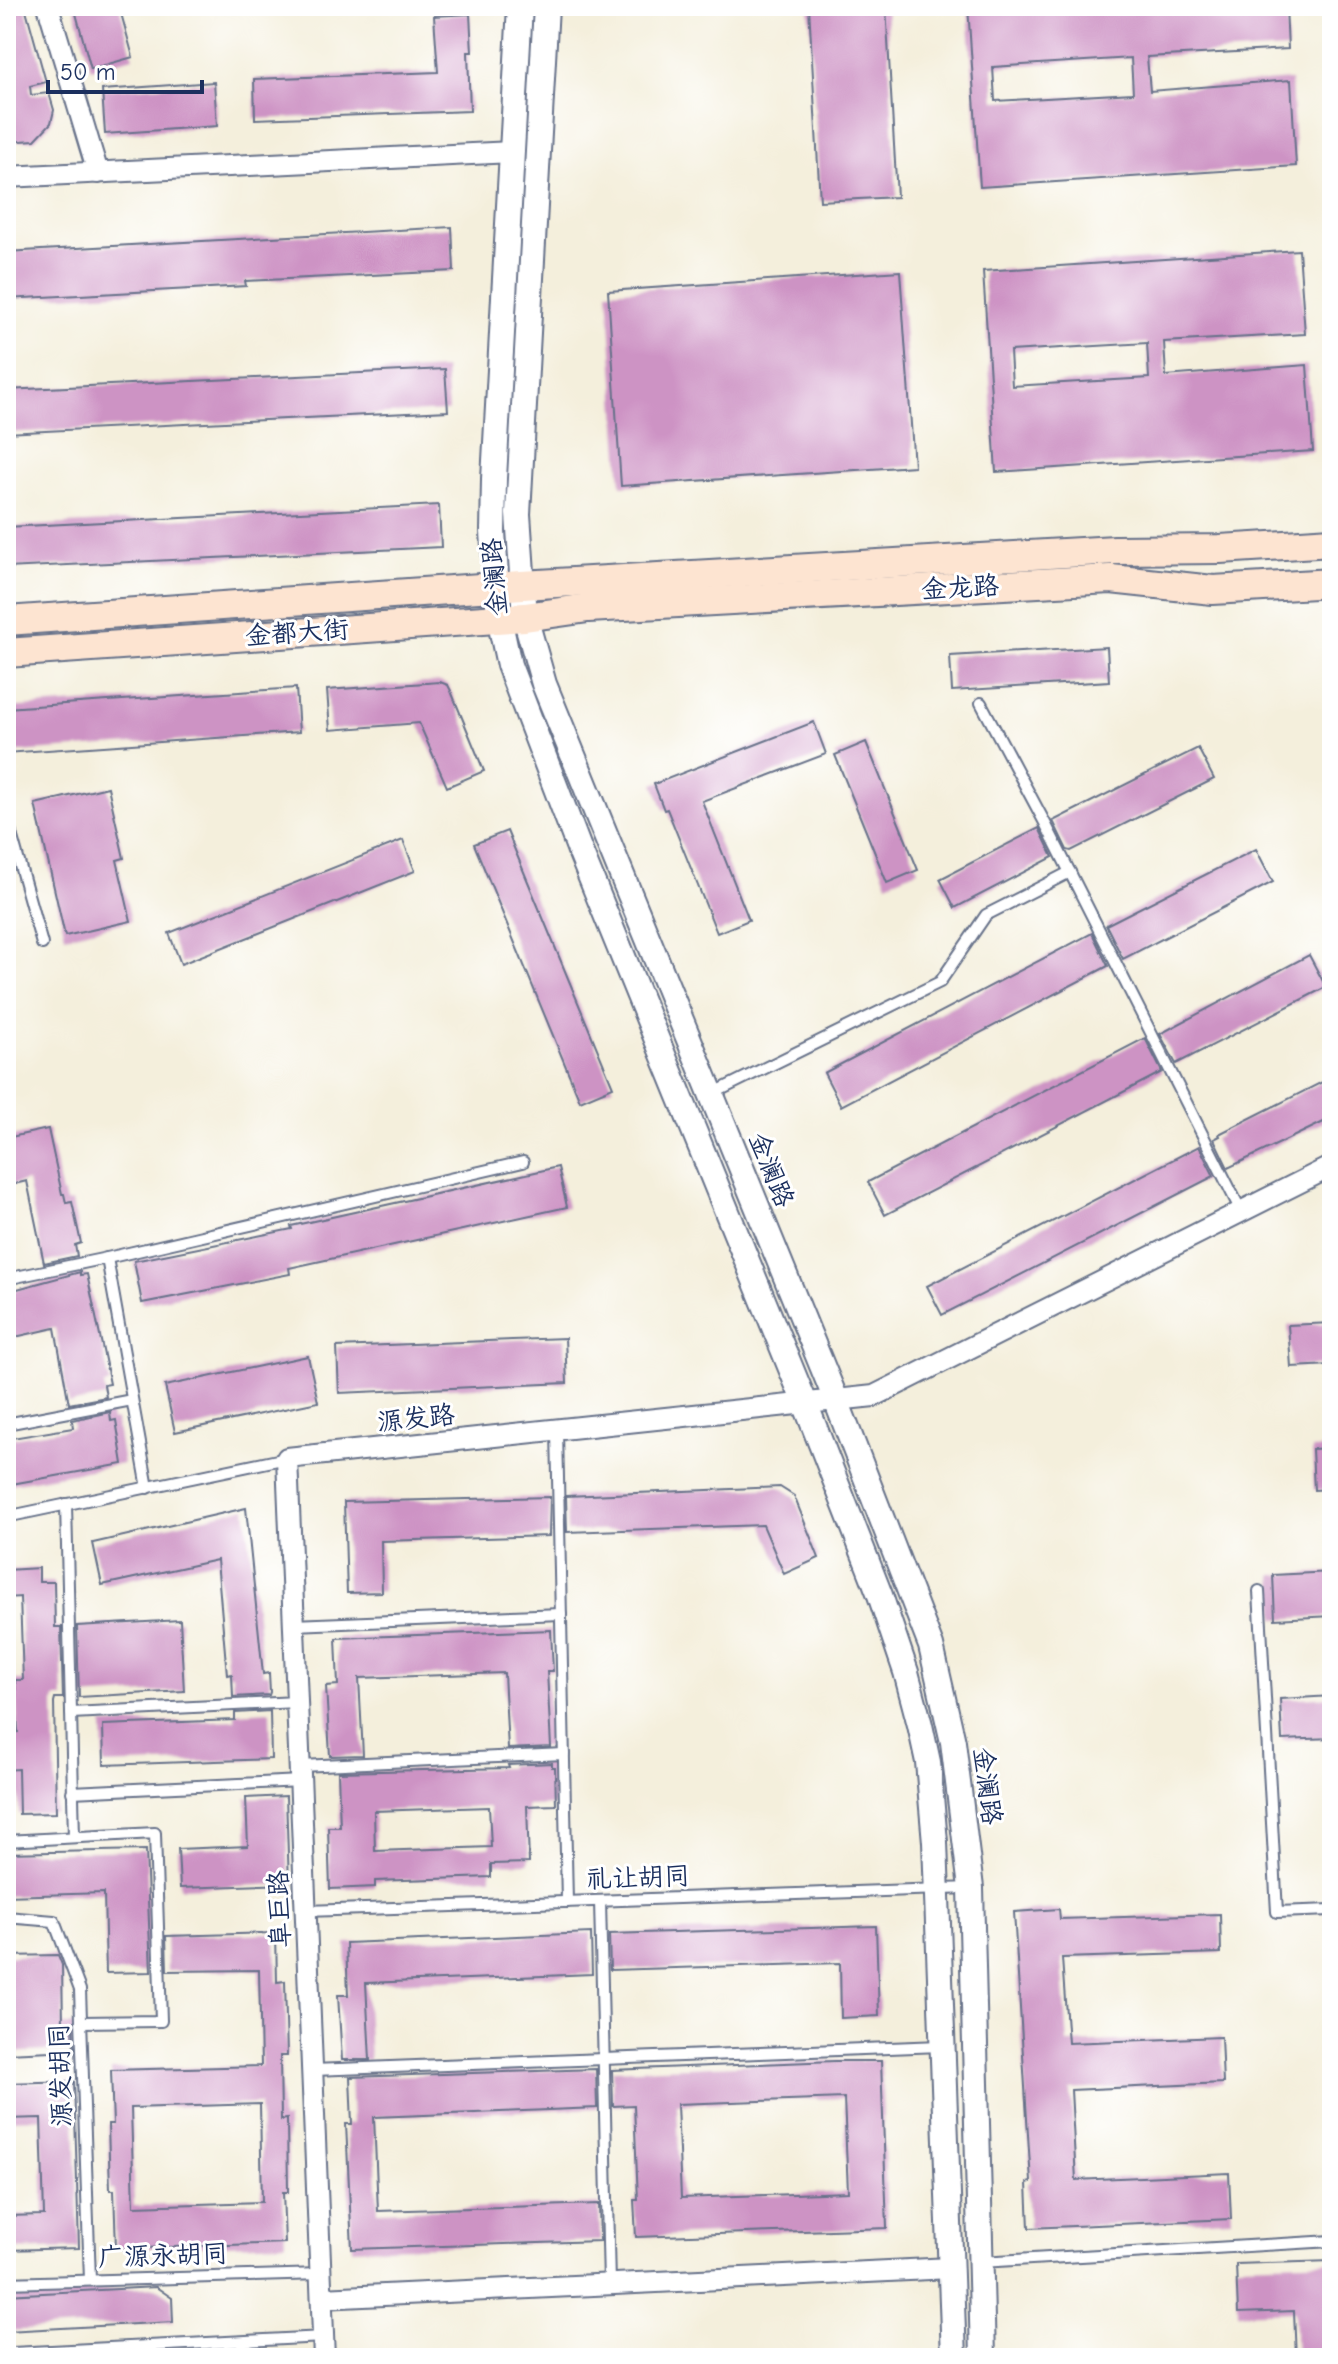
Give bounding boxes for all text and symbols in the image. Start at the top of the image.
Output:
scale bar [48,44,202,94]
text: 50 m [60,58,116,86]
street label: 金澜路 [477,537,513,617]
street label: 金龙路 [920,571,1000,605]
street label: 金都大街 [244,614,350,652]
street label: 金澜路 [742,1128,800,1212]
street label: 源发路 [376,1400,456,1438]
street label: 金澜路 [967,1745,1007,1827]
street label: 礼让胡同 [586,1861,690,1895]
street label: 阜巨路 [264,1869,296,1949]
street label: 源发胡同 [44,2023,78,2127]
street label: 广源永胡同 [98,2239,228,2273]

